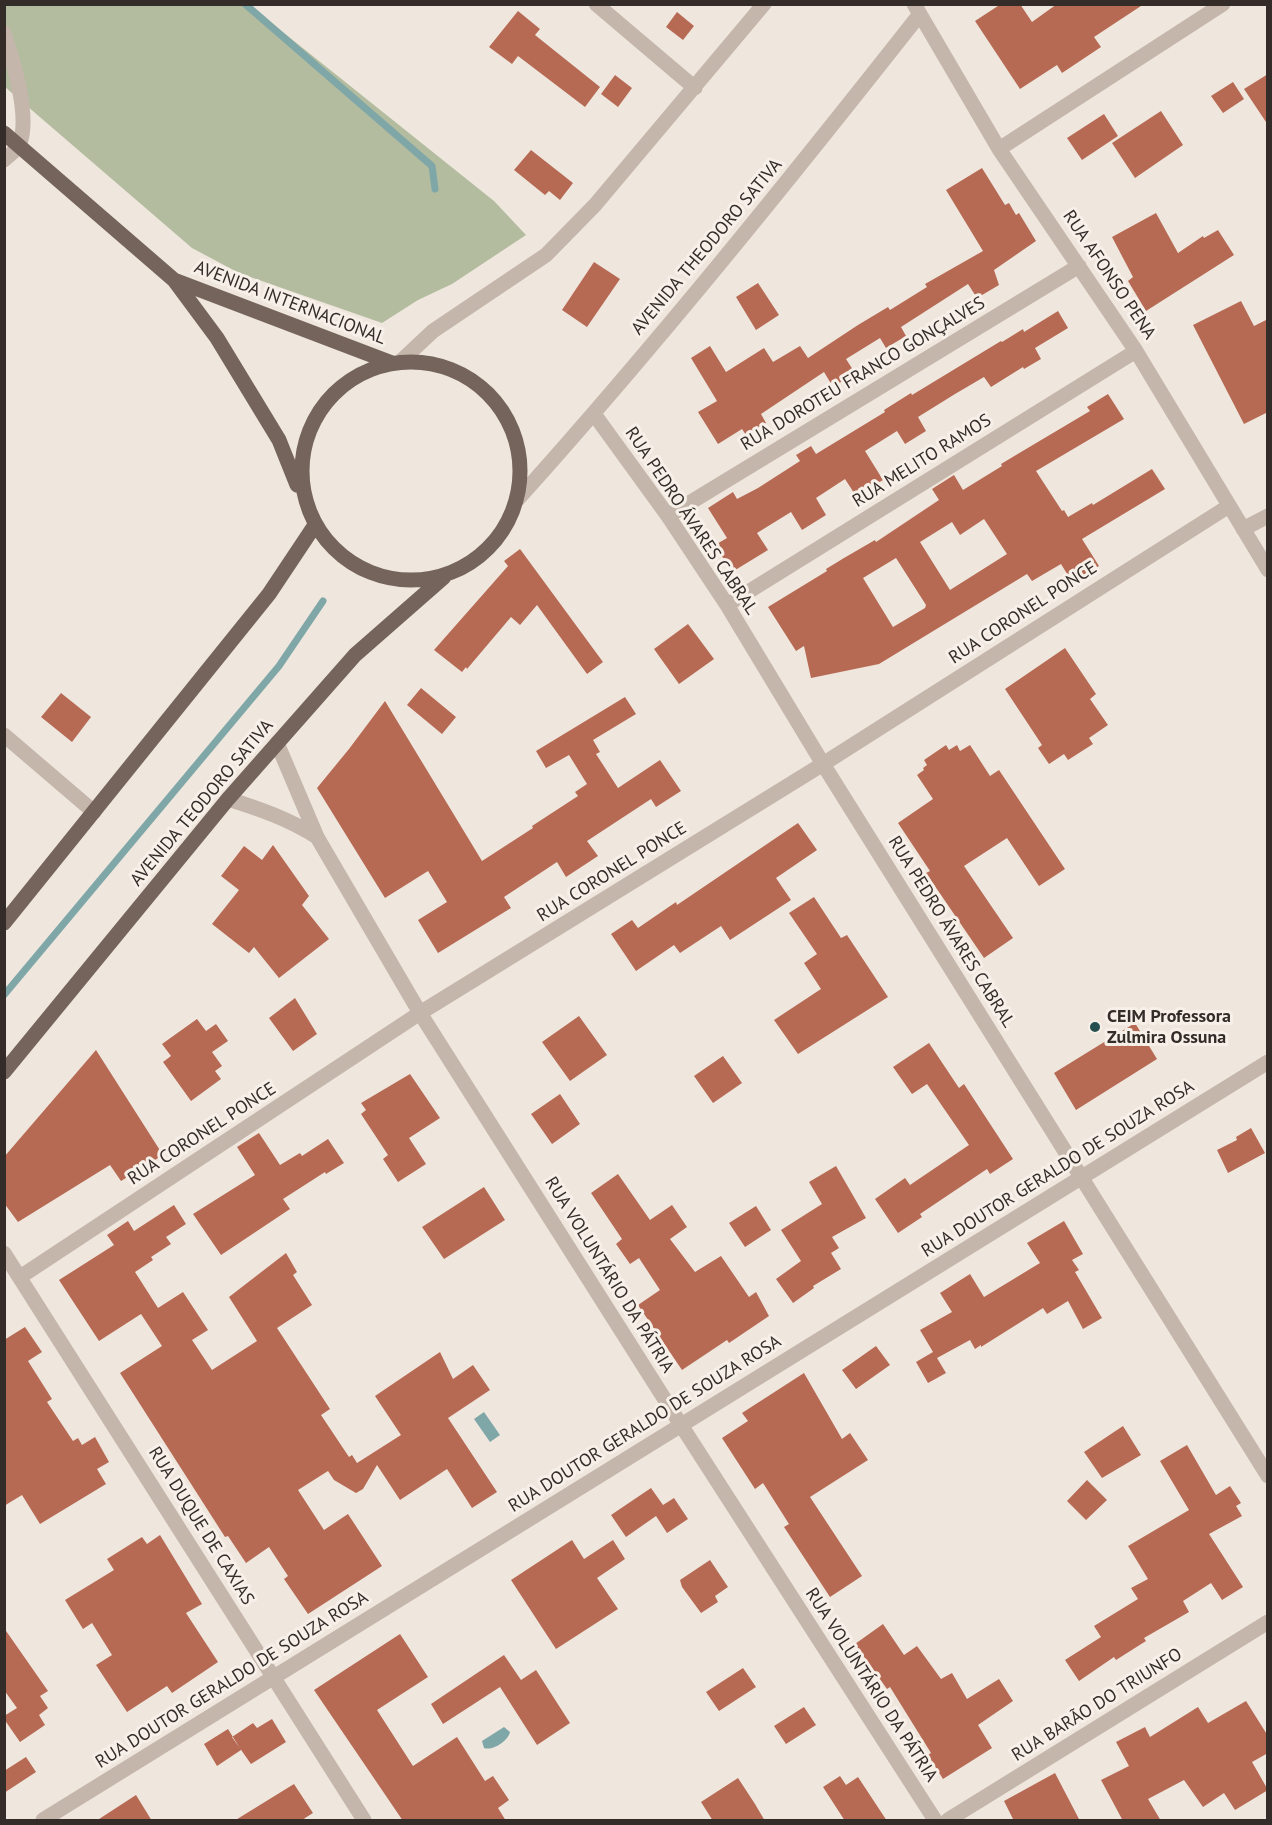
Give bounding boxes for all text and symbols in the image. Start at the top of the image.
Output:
street label: AVENIDA THEODORO SATIVA [627,155,787,339]
street label: RUA AFONSO PENA [1058,206,1160,344]
street label: AVENIDA INTERNACIONAL [191,256,389,350]
street label: RUA DOROTEU FRANCO GONÇALVES [737,292,989,456]
street label: RUA MELITO RAMOS [849,410,995,512]
street label: RUA PEDRO ÁVARES CABRAL [620,423,762,619]
street label: RUA CORONEL PONCE [945,557,1101,669]
street label: AVENIDA TEODORO SATIVA [126,715,278,891]
street label: RUA CORONEL PONCE [533,817,691,927]
street label: RUA PEDRO ÁVARES CABRAL [883,832,1019,1032]
place label: CEIM Professora Zulmira Ossuna [1107,1006,1231,1048]
marker: CEIM Professora Zulmira Ossuna [1088,1020,1102,1034]
street label: RUA DOUTOR GERALDO DE SOUZA ROSA [918,1076,1198,1262]
street label: RUA CORONEL PONCE [124,1078,280,1190]
street label: RUA VOLUNTÁRIO DA PÁTRIA [540,1173,678,1377]
street label: RUA DOUTOR GERALDO DE SOUZA ROSA [505,1331,785,1517]
street label: RUA DUQUE DE CAXIAS [144,1443,258,1609]
street label: RUA VOLUNTÁRIO DA PÁTRIA [800,1584,942,1786]
street label: RUA DOUTOR GERALDO DE SOUZA ROSA [92,1587,372,1773]
street label: RUA BARÃO DO TRIUNFO [1008,1644,1186,1766]

